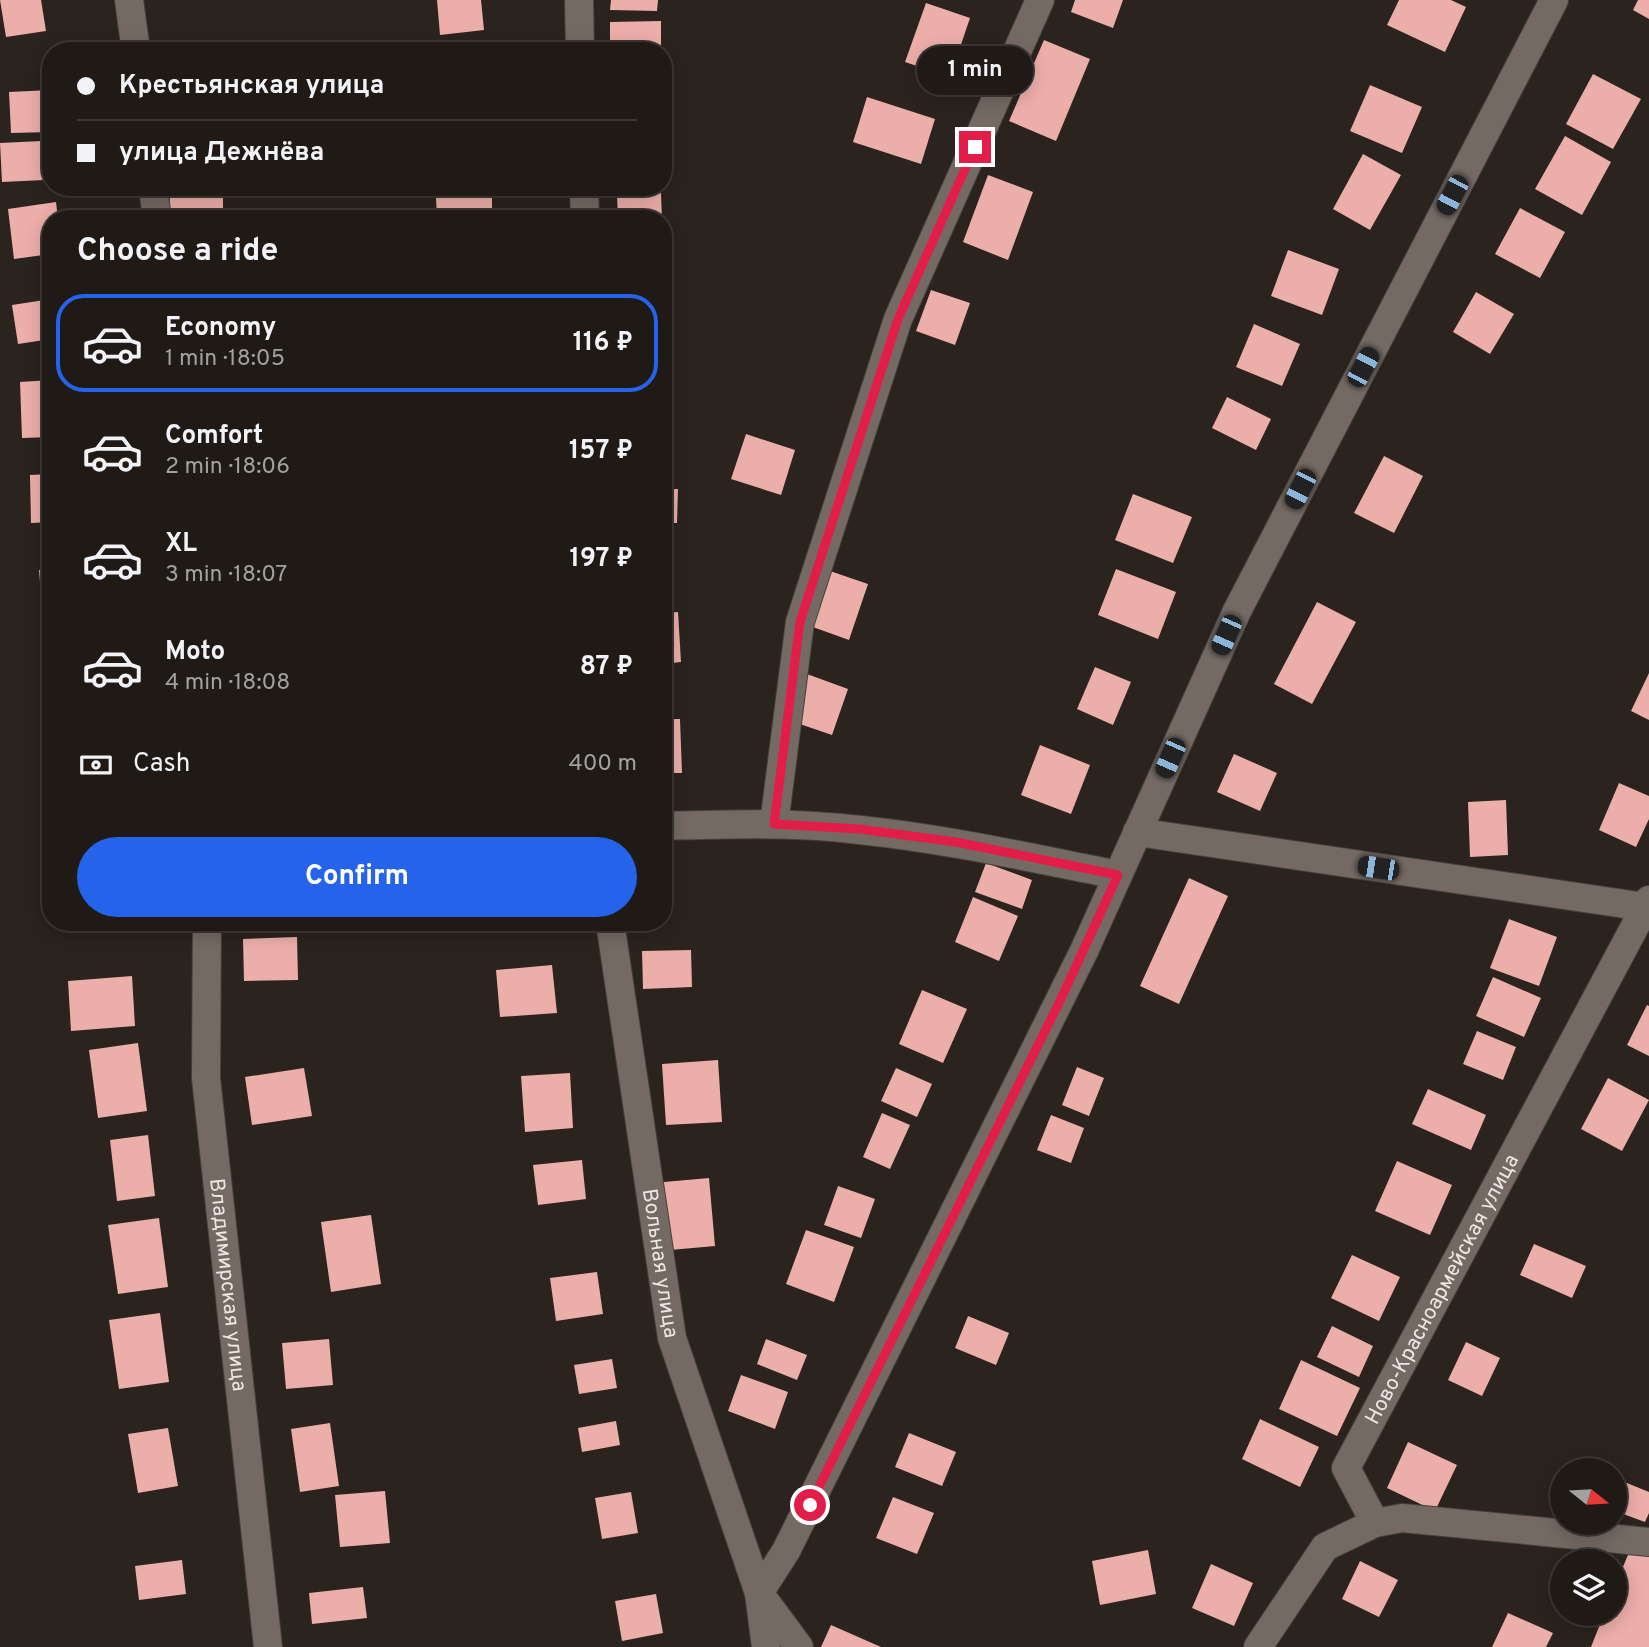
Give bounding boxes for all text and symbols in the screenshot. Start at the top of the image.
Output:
callout: 1 min [917,46,1033,94]
text: 1 min [947,56,1003,85]
text: Крестьянская улица [119,70,384,103]
route end [959,131,991,163]
text: улица Дежнёва [119,137,324,170]
car [1433,172,1472,218]
text: Choose a ride [77,232,278,272]
icon: car [81,312,144,375]
text: Economy [165,312,276,345]
text: 116 ₽ [573,327,633,360]
car [1344,344,1383,390]
text: 1 min · 18:05 [165,345,285,374]
icon: car [81,420,144,483]
text: Comfort [165,420,263,453]
text: 157 ₽ [569,435,633,468]
text: 2 min · 18:06 [165,453,290,482]
car [1282,466,1319,512]
icon: car [81,528,144,591]
text: XL [165,528,197,561]
text: 197 ₽ [570,543,633,576]
text: 3 min · 18:07 [165,561,287,590]
car [1208,612,1245,658]
icon: car [81,636,144,699]
text: Moto [165,636,225,669]
text: 87 ₽ [580,651,633,684]
text: 4 min · 18:08 [165,669,290,698]
car [1152,735,1189,781]
icon: cash [77,746,115,784]
text: Cash [133,748,190,781]
text: 400 m [568,750,637,779]
button: Confirm [77,837,637,917]
car [1356,854,1401,882]
street label: Ново-Красноармейская улица [1360,1150,1526,1429]
street label: Владимирская улица [202,1177,252,1393]
street label: Вольная улица [635,1187,684,1340]
north arrow [1550,1458,1628,1535]
map controls [1550,1458,1627,1626]
route start [794,1489,826,1521]
button: layers [1550,1549,1627,1626]

